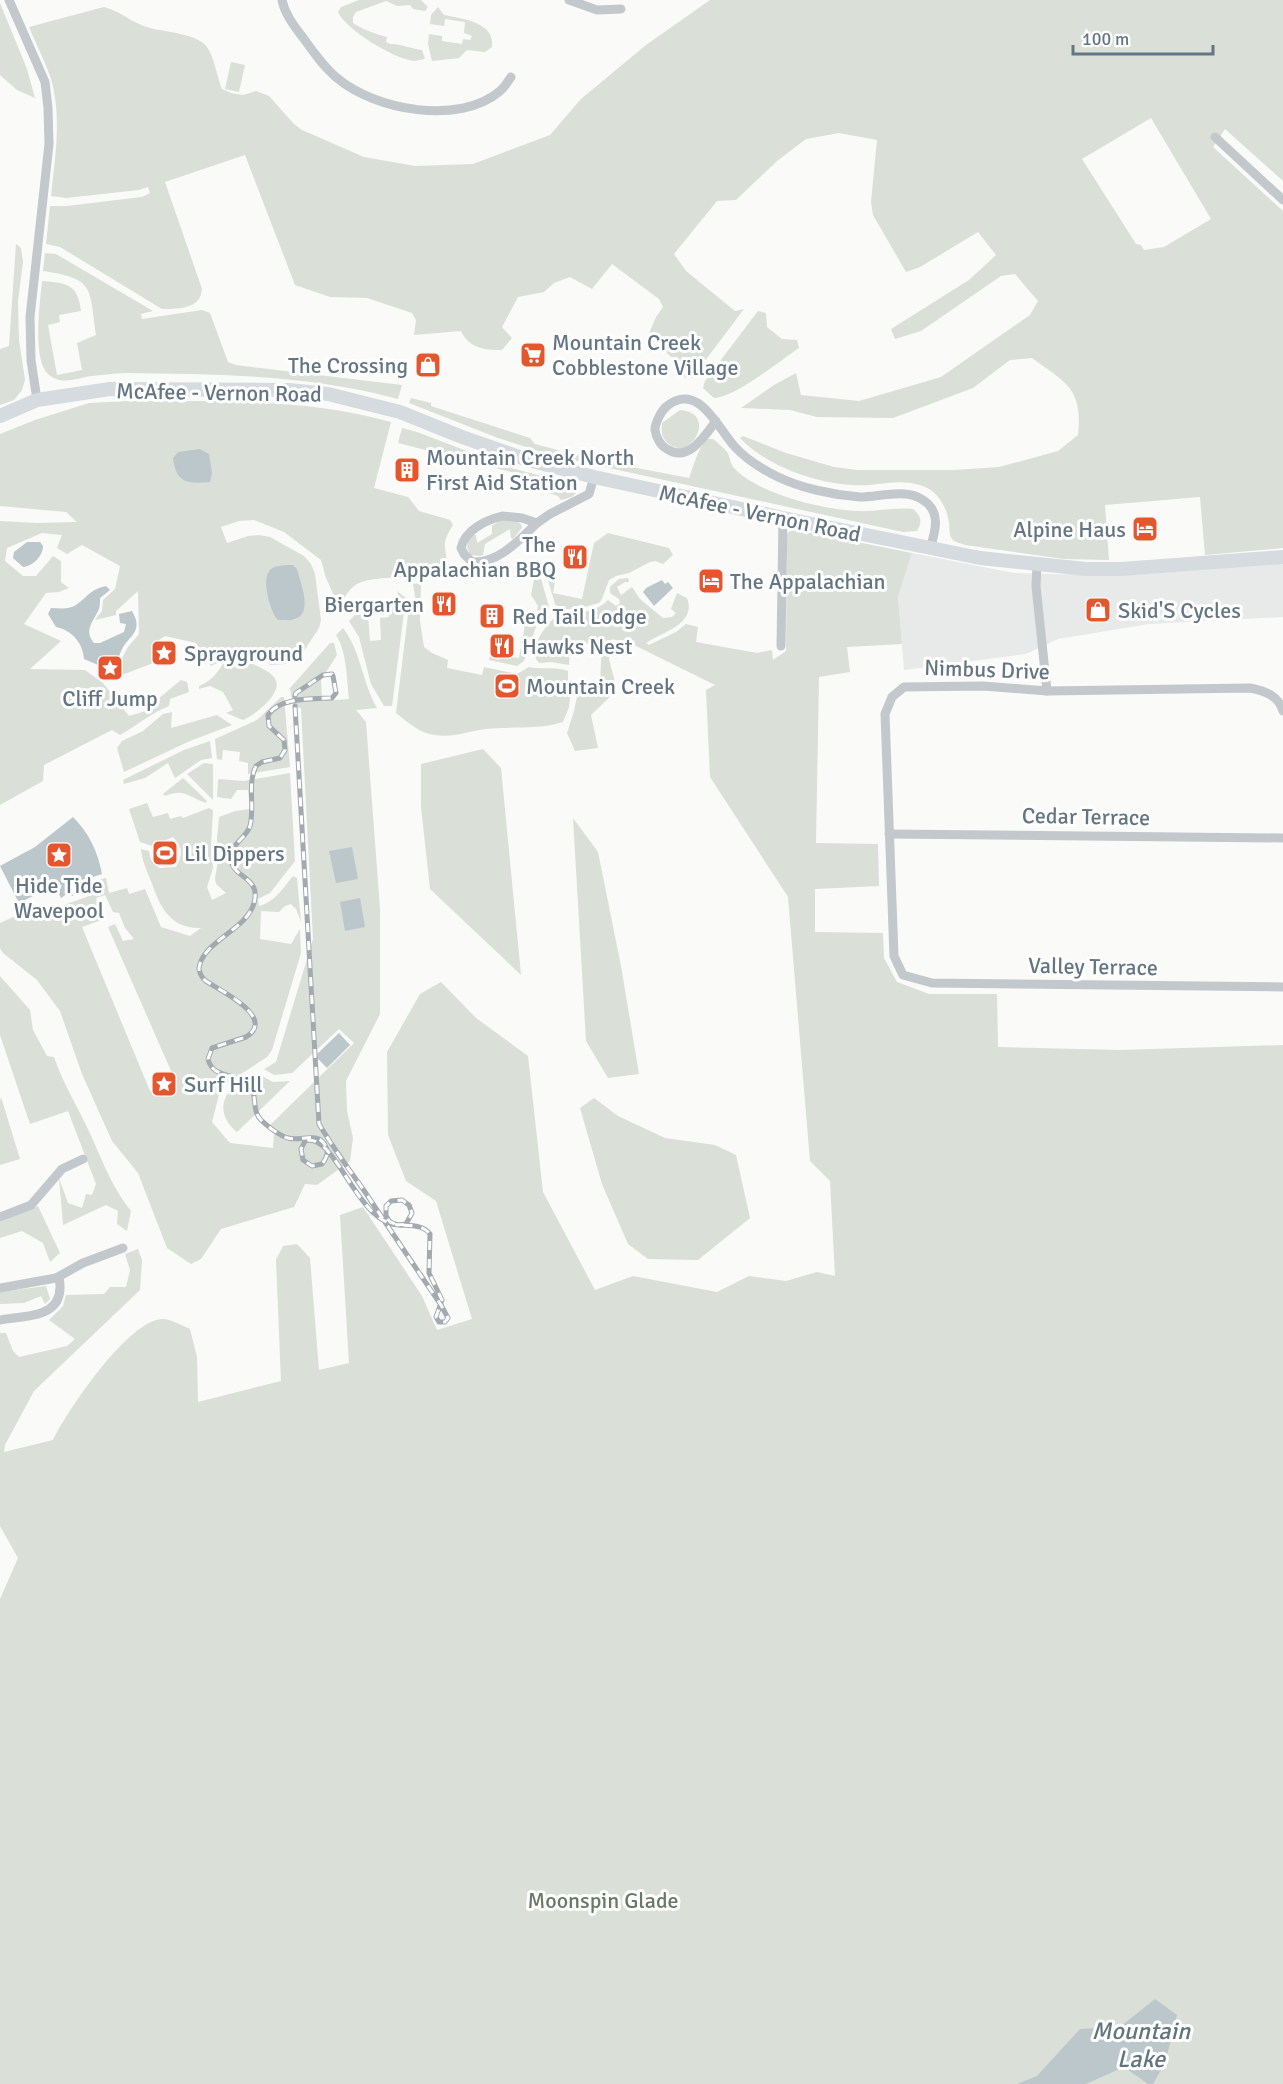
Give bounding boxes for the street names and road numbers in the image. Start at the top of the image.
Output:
street label: McAfee - Vernon Road [116,377,322,408]
street label: McAfee - Vernon Road [656,479,863,548]
street label: Nimbus Drive [924,654,1050,685]
street label: Cedar Terrace [1022,802,1150,831]
street label: Valley Terrace [1028,952,1158,981]

